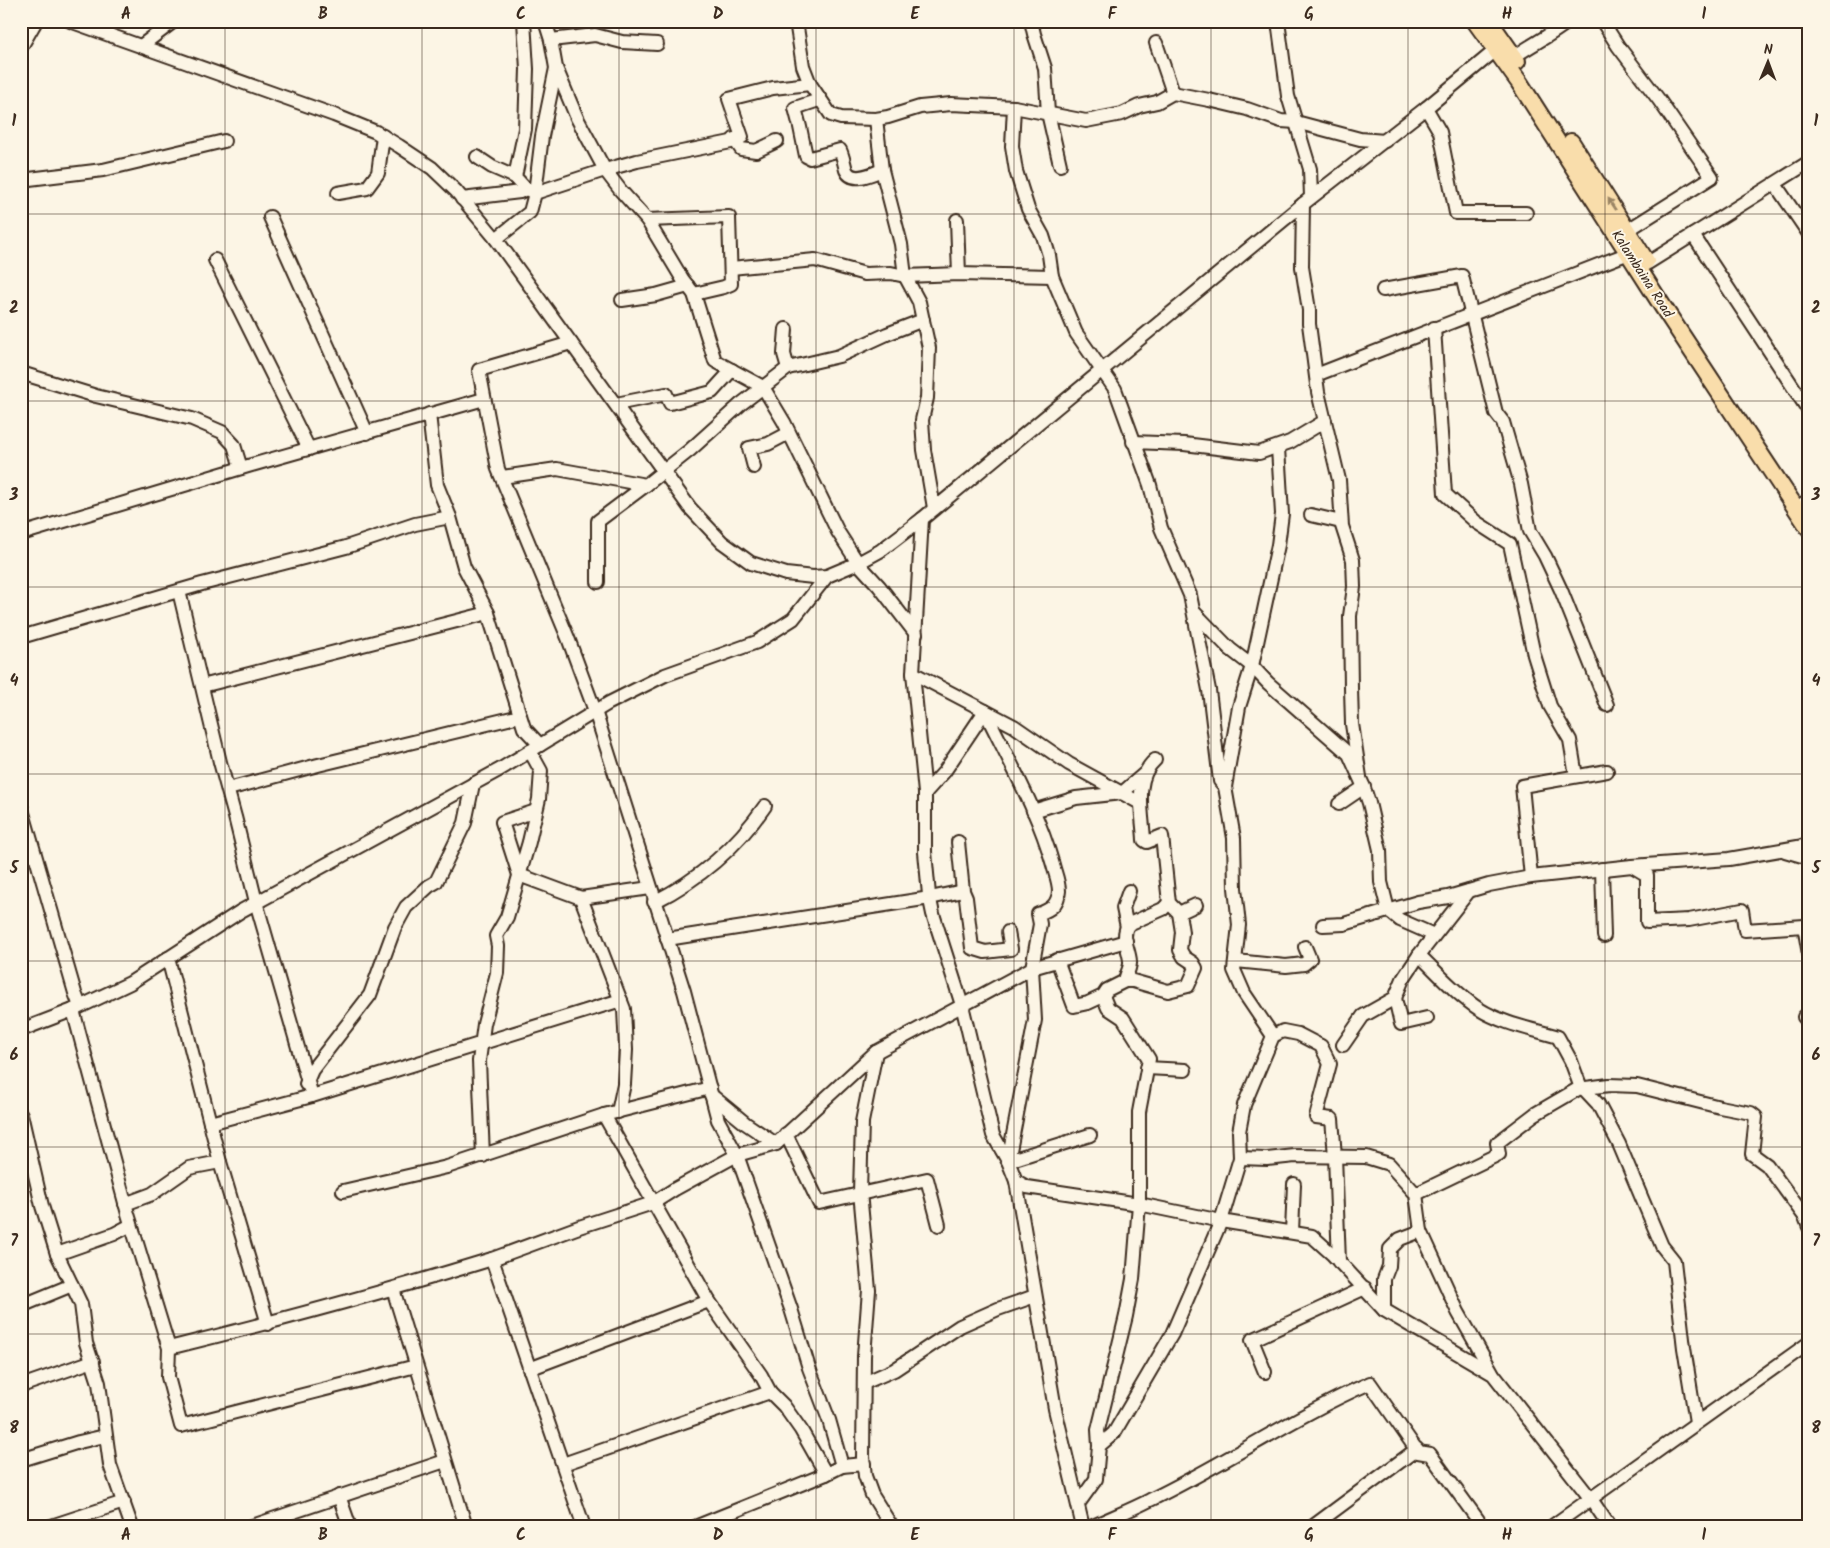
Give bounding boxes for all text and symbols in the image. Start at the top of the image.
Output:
text: A [121,2,131,27]
text: B [318,2,328,27]
text: C [516,2,526,27]
text: D [713,2,724,27]
text: E [911,2,921,27]
text: F [1108,2,1118,27]
text: G [1304,2,1314,27]
text: H [1502,2,1512,27]
text: I [1702,2,1707,27]
north arrow [1742,38,1792,88]
text: N [1764,39,1773,61]
text: 1 [12,109,17,134]
text: 1 [1814,109,1819,134]
one-way arrow [1607,197,1616,211]
street label: Kalambaina Road [1605,226,1679,323]
text: 2 [9,296,19,321]
text: 2 [1811,296,1821,321]
text: 3 [9,483,19,508]
text: 3 [1811,483,1821,508]
text: 4 [10,669,19,694]
text: 4 [1812,669,1821,694]
text: 5 [9,856,20,881]
text: 5 [1811,856,1822,881]
text: 6 [10,1043,19,1068]
text: 6 [1812,1043,1821,1068]
text: 7 [10,1229,18,1254]
text: 7 [1812,1229,1820,1254]
text: 8 [9,1416,19,1441]
text: 8 [1811,1416,1821,1441]
text: A [121,1523,131,1548]
text: B [318,1523,328,1548]
text: C [516,1523,526,1548]
text: D [713,1523,724,1548]
text: E [911,1523,921,1548]
text: F [1108,1523,1118,1548]
text: G [1304,1523,1314,1548]
text: H [1502,1523,1512,1548]
text: I [1702,1523,1707,1548]

